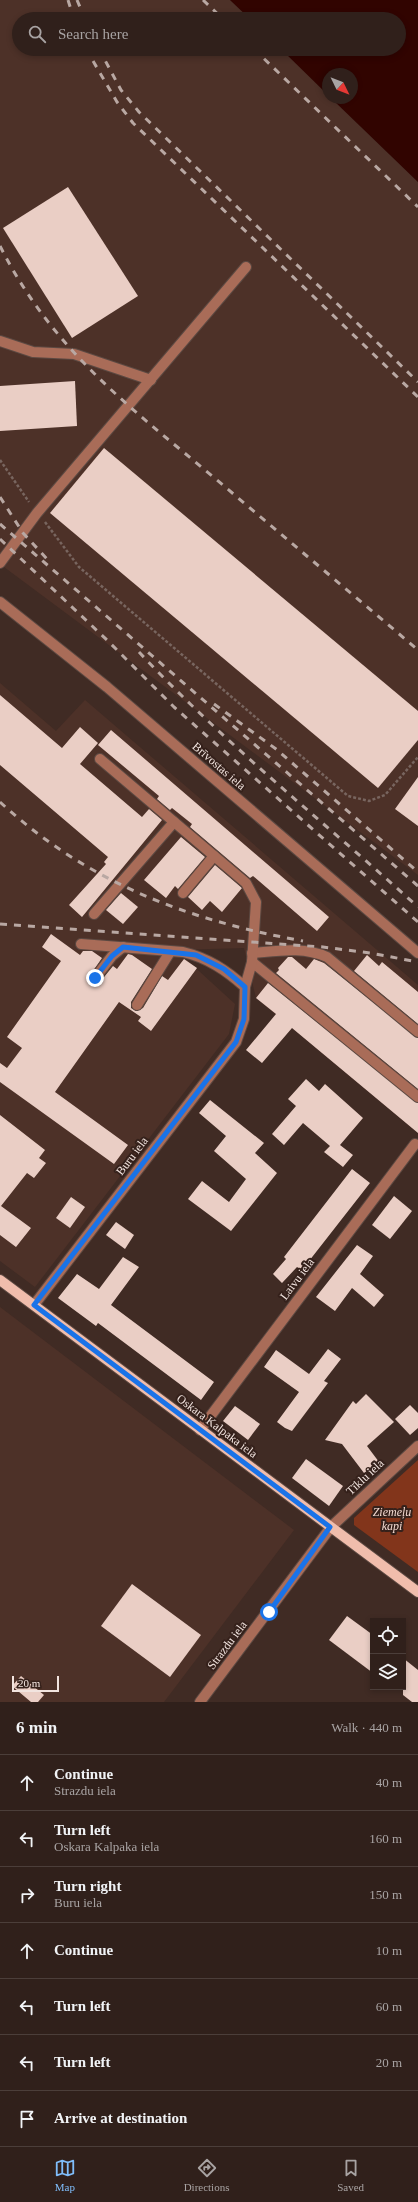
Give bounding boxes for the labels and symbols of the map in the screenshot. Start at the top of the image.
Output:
north arrow [322,68,358,104]
street label: Brīvostas iela [190,739,249,793]
route end [86,969,104,987]
street label: Buru iela [113,1134,151,1178]
street label: Laivu iela [277,1255,318,1303]
street label: Oskara Kalpaka iela [174,1391,261,1461]
street label: Tīklu iela [343,1456,387,1498]
park label: Ziemeļu kapi [373,1505,411,1533]
route start [260,1603,278,1621]
street label: Strazdu iela [204,1618,250,1672]
scale bar [12,1674,59,1693]

